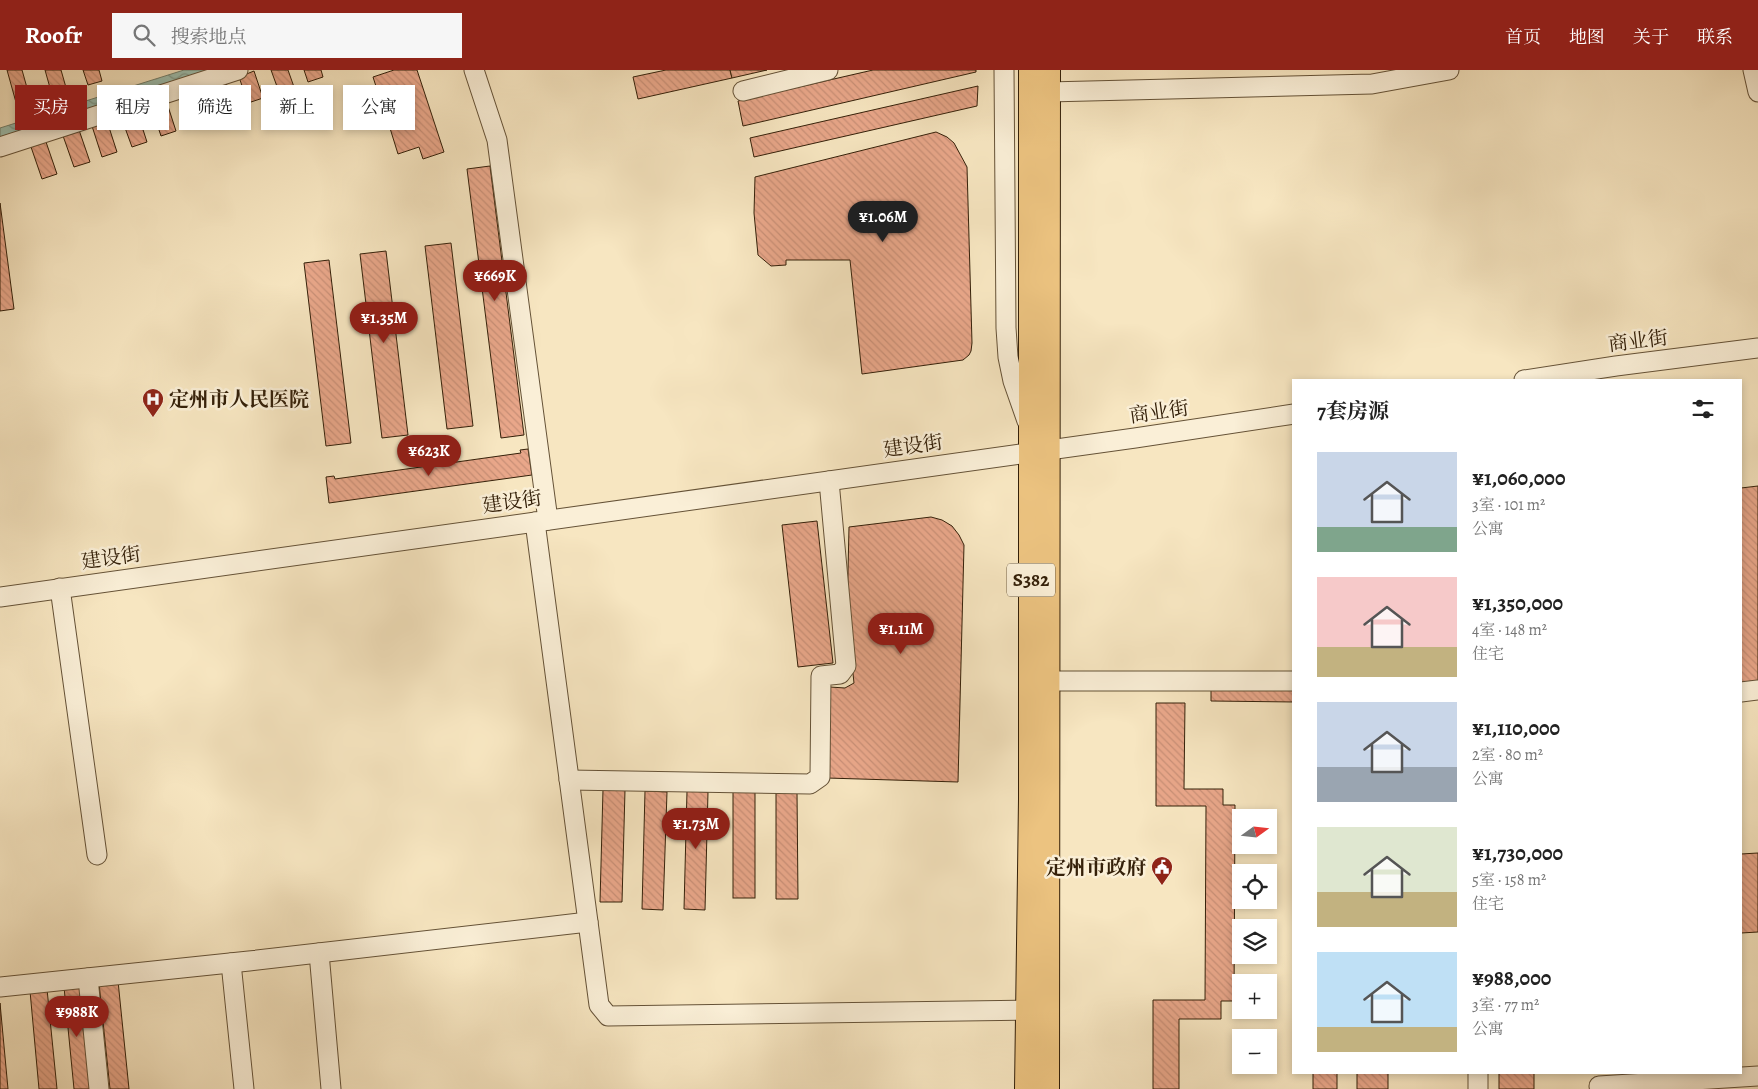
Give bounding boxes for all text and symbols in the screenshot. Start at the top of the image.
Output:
search box [112,13,462,58]
text: Roofr [25,19,82,51]
icon: search [130,21,158,49]
text: 搜索地点 [170,24,247,50]
text: 首页 [1505,25,1541,49]
text: 地图 [1569,25,1605,49]
text: 关于 [1633,25,1669,49]
text: 联系 [1697,25,1733,49]
chip: 买房 [15,85,87,130]
chip: 租房 [97,85,169,130]
chip: 筛选 [179,85,251,130]
chip: 新上 [261,85,333,130]
chip: 公寓 [343,85,415,130]
pin: ¥1.06M [842,200,924,243]
text: ¥1.06M [859,206,907,228]
pin: ¥669K [460,260,530,302]
text: ¥669K [474,265,516,287]
pin: ¥1.35M [343,302,425,344]
text: ¥1.35M [361,307,407,329]
street label: 商业街 [1607,324,1669,358]
place label: 定州市人民医院 [169,386,309,413]
hospital icon: 定州市人民医院 [141,387,165,418]
street label: 商业街 [1127,394,1191,430]
icon: filters [1689,395,1717,423]
text: 7套房源 [1317,397,1389,425]
street label: 建设街 [881,428,945,464]
pin: ¥623K [394,434,464,477]
text: ¥623K [408,440,450,462]
text: ¥1,060,000 [1472,464,1566,492]
icon: home [1357,472,1417,532]
street label: 建设街 [480,484,544,520]
text: 3室 · 101 m² [1472,494,1545,516]
text: 公寓 [1472,518,1504,540]
street label: 建设街 [79,540,143,576]
road number: S382 [1007,564,1055,596]
text: ¥1,350,000 [1472,589,1563,617]
icon: home [1357,597,1417,657]
pin: ¥1.11M [860,612,942,655]
text: ¥1.11M [879,618,923,640]
text: 4室 · 148 m² [1472,619,1547,641]
text: 住宅 [1472,643,1504,665]
text: ¥1,110,000 [1472,714,1560,742]
icon: home [1357,722,1417,782]
text: 2室 · 80 m² [1472,744,1543,766]
text: 公寓 [1472,768,1504,790]
pin: ¥1.73M [655,808,737,850]
north arrow [1232,809,1278,854]
map controls [1232,809,1277,1074]
text: ¥1.73M [673,813,719,835]
text: ¥1,730,000 [1472,839,1563,867]
icon: home [1357,847,1417,907]
place label: 定州市政府 [1046,854,1146,881]
public building icon: 定州市政府 [1150,855,1174,886]
button: locate [1232,864,1277,909]
text: 5室 · 158 m² [1472,869,1546,891]
text: 住宅 [1472,893,1504,915]
button: layers [1232,919,1277,964]
text: ¥988,000 [1472,964,1551,992]
icon: home [1357,972,1417,1032]
button: + [1232,974,1277,1019]
text: 3室 · 77 m² [1472,994,1539,1016]
pin: ¥988K [42,996,112,1038]
text: ¥988K [56,1001,98,1023]
text: 公寓 [1472,1018,1504,1040]
button: − [1232,1029,1277,1074]

